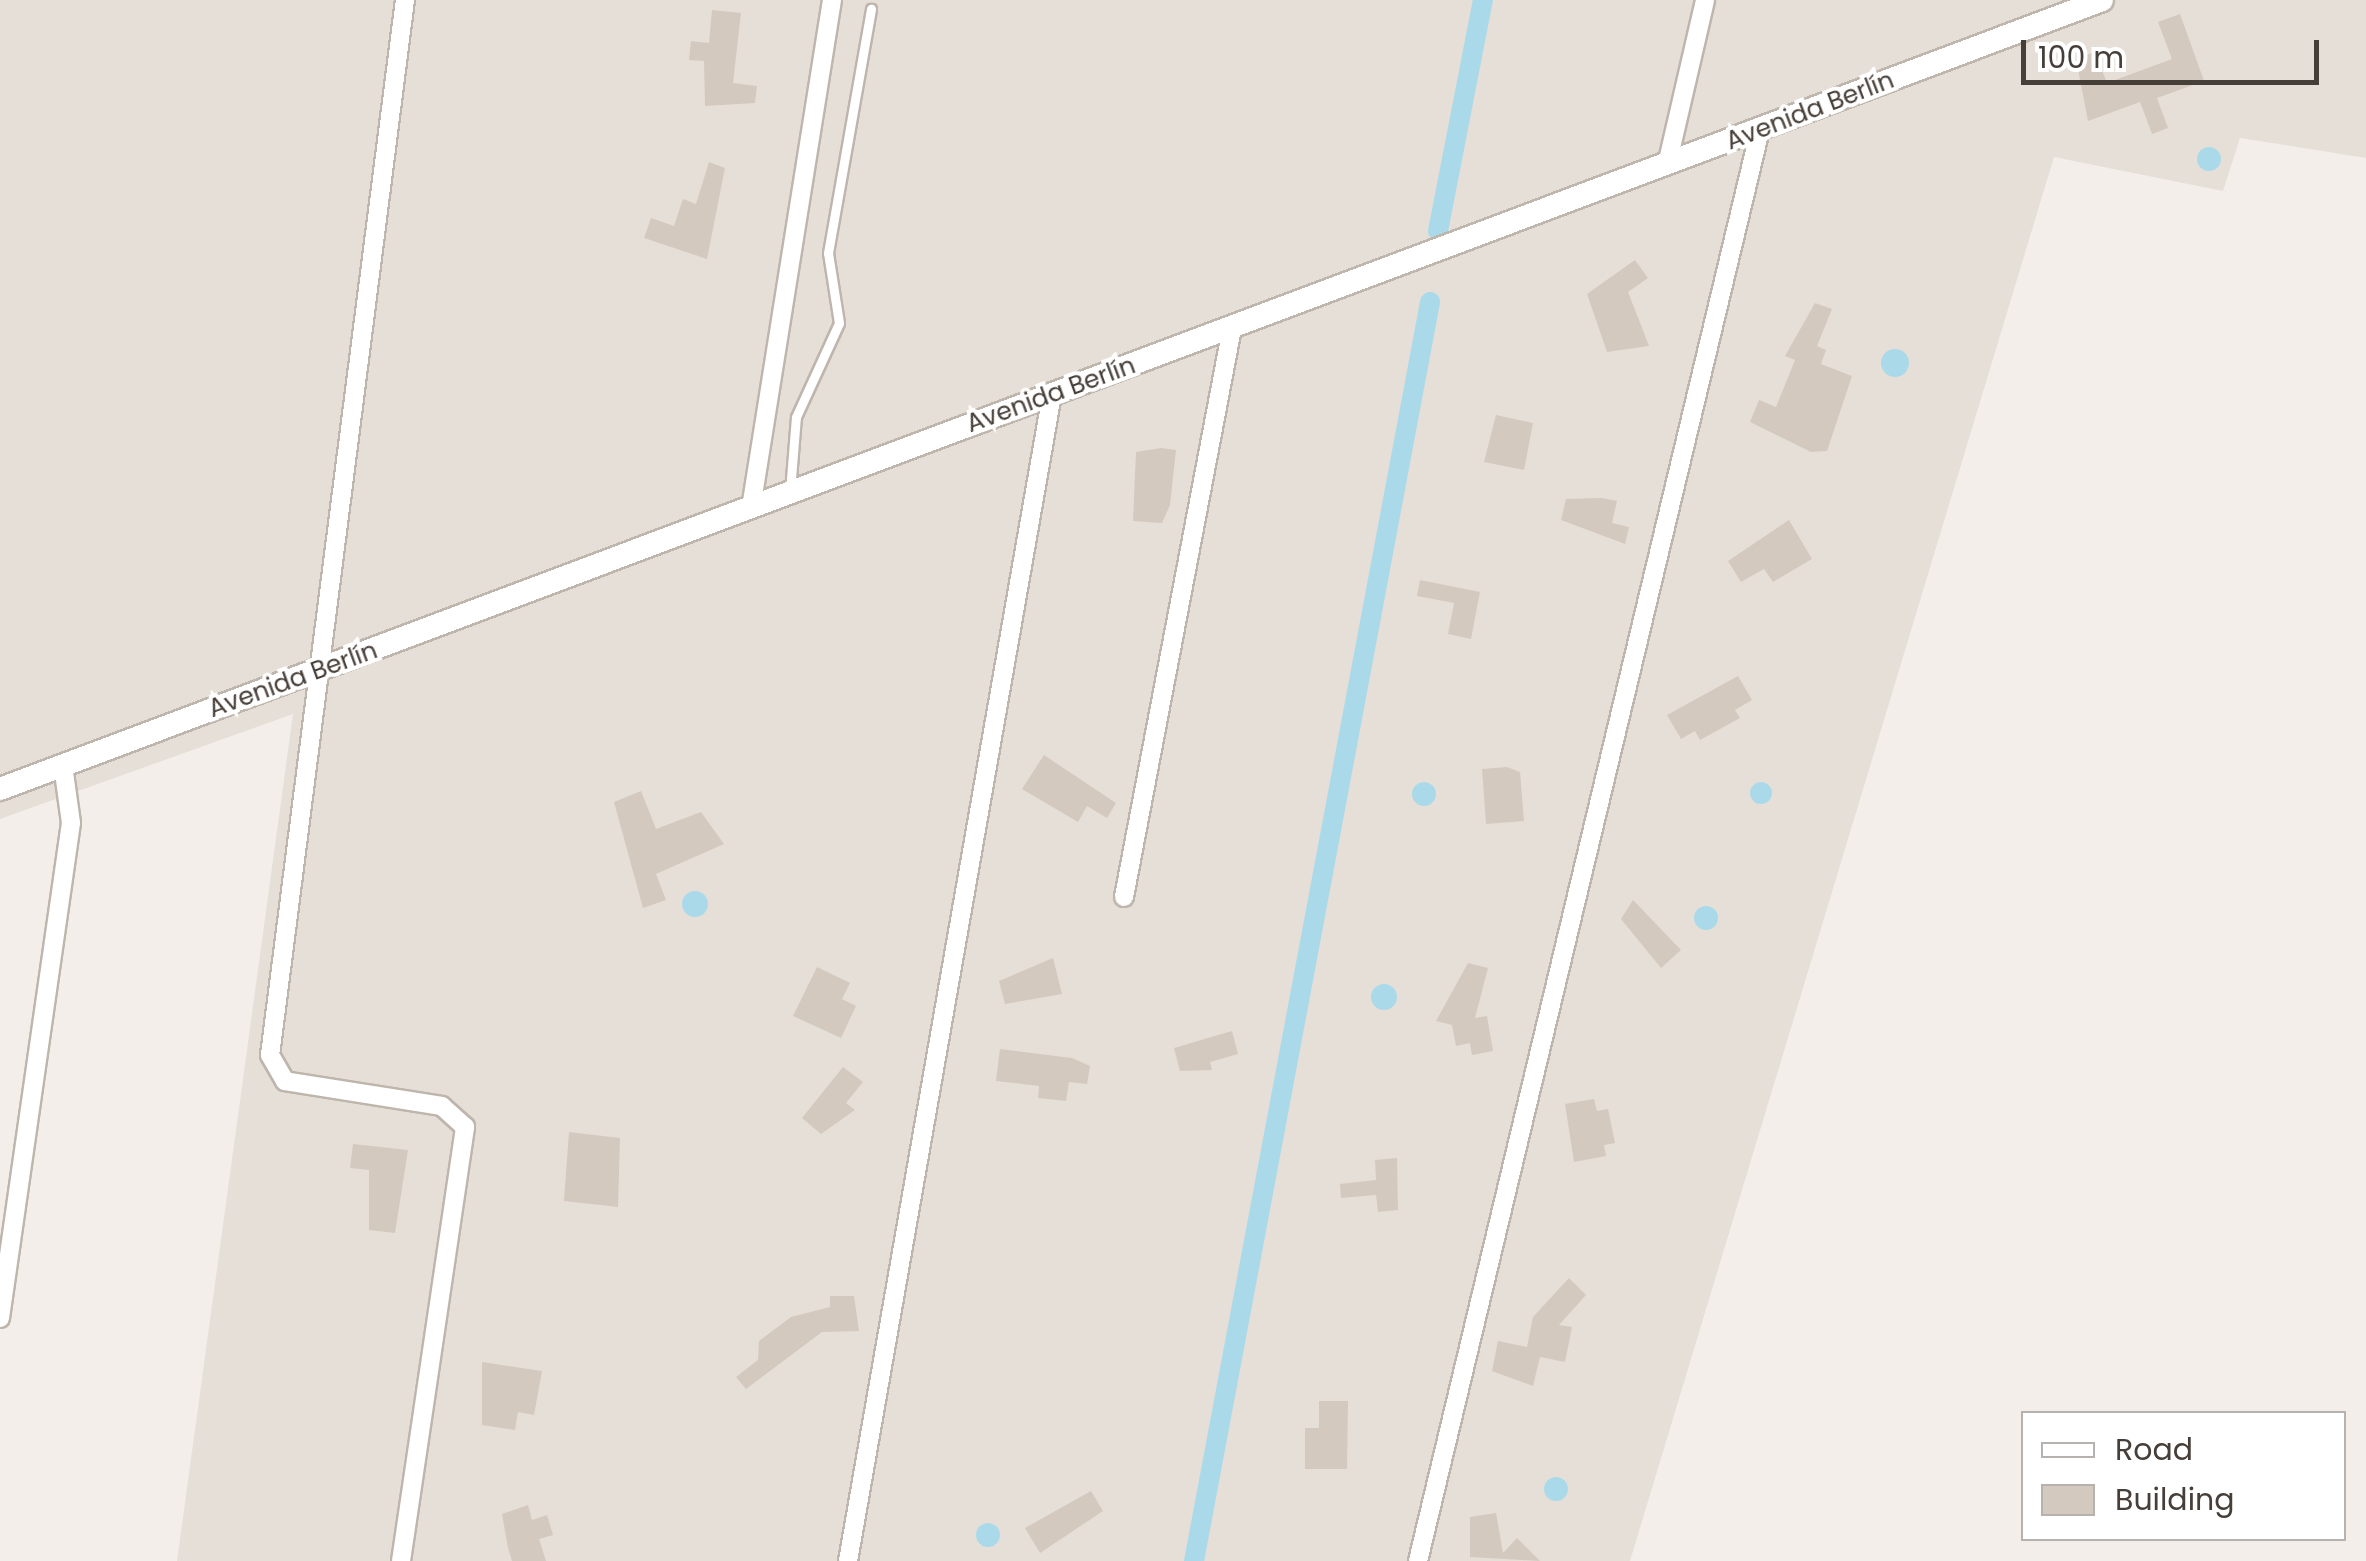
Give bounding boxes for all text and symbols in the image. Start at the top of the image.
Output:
scale bar [2026,20,2324,82]
text: 100 m [2038,36,2124,79]
street label: Avenida Berlín [1722,65,1898,157]
street label: Avenida Berlín [962,351,1140,439]
street label: Avenida Berlín [204,636,382,724]
legend [2021,1411,2346,1541]
text: Road [2115,1428,2193,1471]
text: Building [2115,1478,2235,1521]

